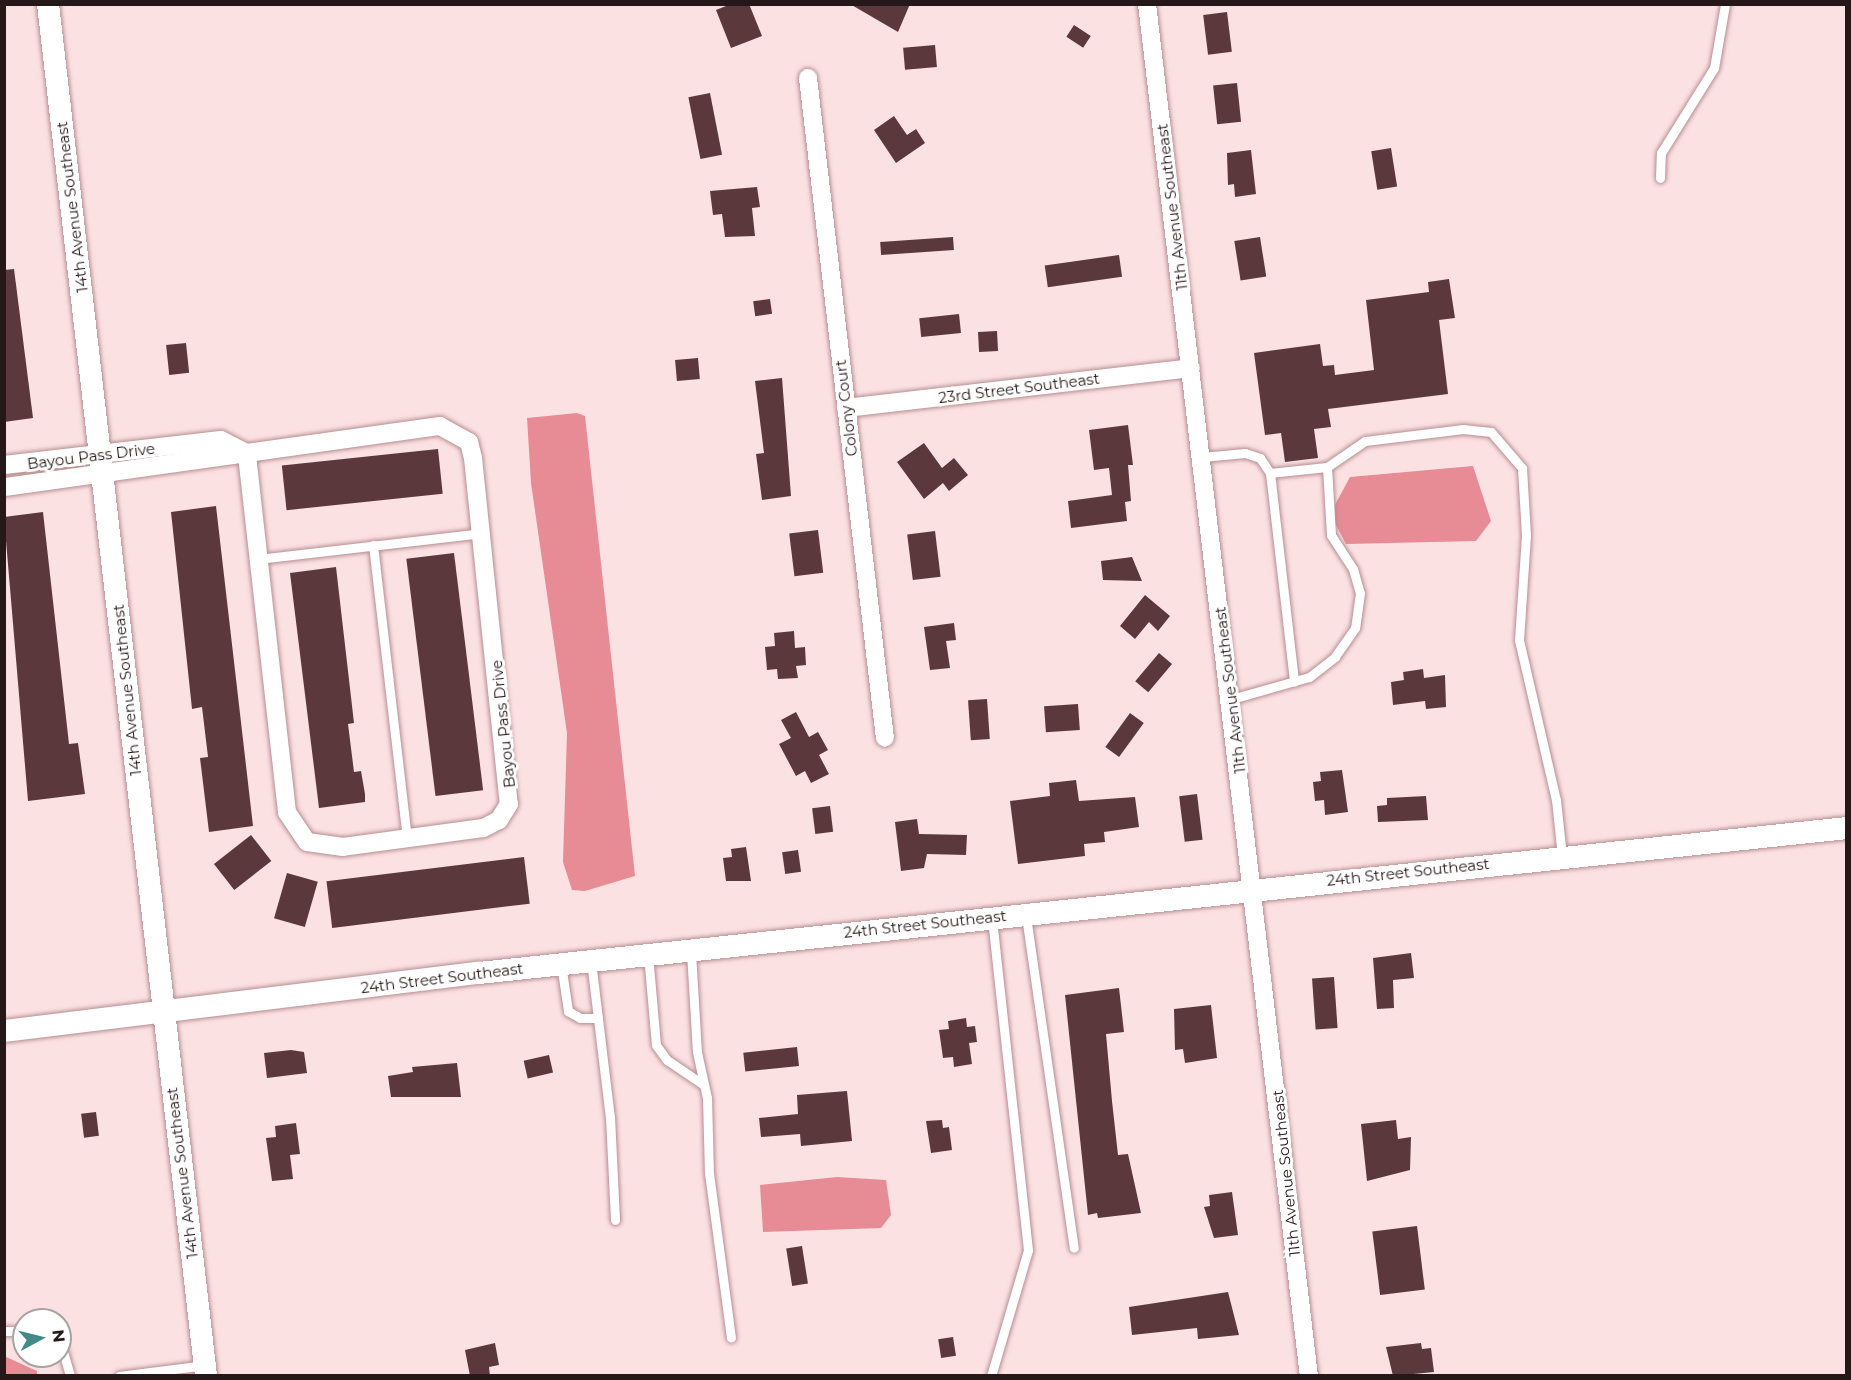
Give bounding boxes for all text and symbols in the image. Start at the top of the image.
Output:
street label: 14th Avenue Southeast [53,121,91,293]
street label: 11th Avenue Southeast [1153,123,1191,291]
street label: Colony Court [831,359,861,457]
street label: 23rd Street Southeast [937,369,1101,407]
street label: Bayou Pass Drive [26,439,156,473]
street label: 14th Avenue Southeast [109,603,145,777]
street label: 11th Avenue Southeast [1211,606,1249,774]
street label: Bayou Pass Drive [487,659,519,789]
street label: 24th Street Southeast [1326,855,1490,889]
street label: 24th Street Southeast [843,907,1007,941]
street label: 24th Street Southeast [360,959,524,997]
street label: 14th Avenue Southeast [163,1087,201,1259]
street label: 11th Avenue Southeast [1268,1089,1304,1257]
north arrow [12,1308,72,1368]
text: N [48,1328,69,1344]

